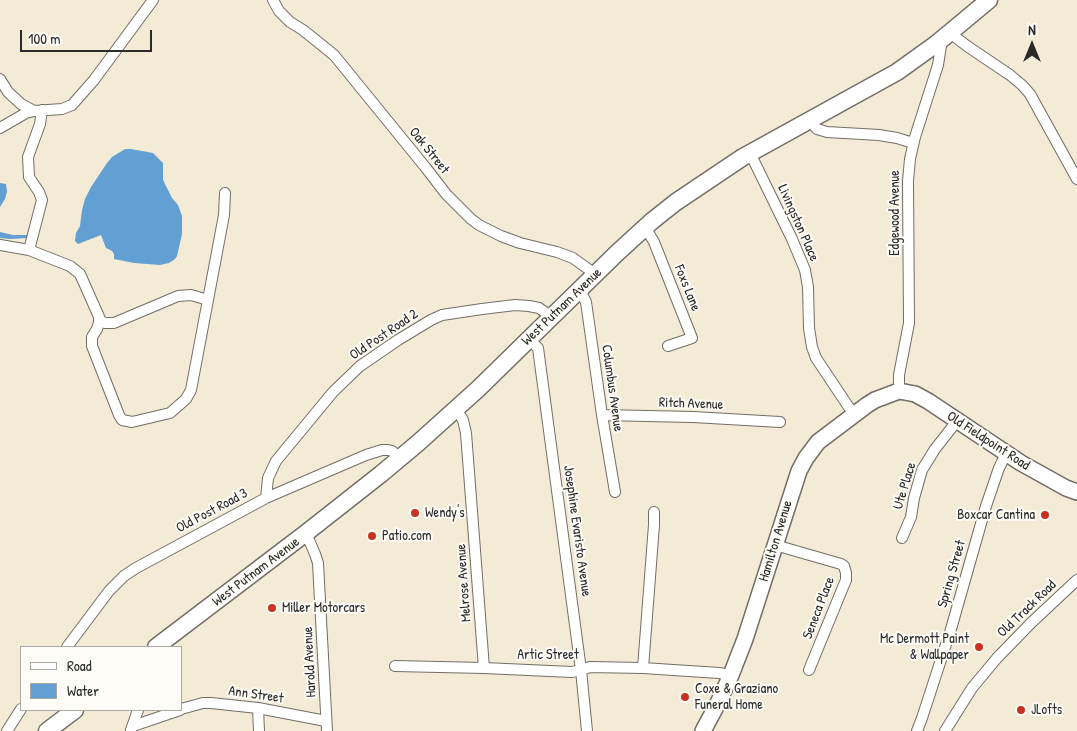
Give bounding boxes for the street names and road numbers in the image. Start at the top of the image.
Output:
street label: Oak Street [405,124,453,178]
street label: Edgewood Avenue [887,170,903,256]
street label: Livingston Place [774,182,822,264]
street label: Foxs Lane [670,262,704,314]
street label: West Putnam Avenue [518,265,606,349]
street label: Old Post Road 2 [347,306,421,364]
street label: Columbus Avenue [598,343,626,433]
street label: Ritch Avenue [659,394,723,414]
street label: Old Fieldpoint Road [943,408,1033,474]
street label: Ute Place [890,460,920,512]
street label: Josephine Evaristo Avenue [559,464,595,598]
street label: Old Post Road 3 [173,485,251,537]
street label: Hamilton Avenue [756,498,796,584]
street label: West Putnam Avenue [209,534,303,610]
street label: Spring Street [934,538,970,610]
street label: Melrose Avenue [453,543,475,623]
street label: Seneca Place [800,575,838,641]
street label: Old Track Road [994,577,1060,641]
street label: Harold Avenue [300,626,320,698]
street label: Artic Street [517,647,579,663]
street label: Ann Street [227,683,285,707]

